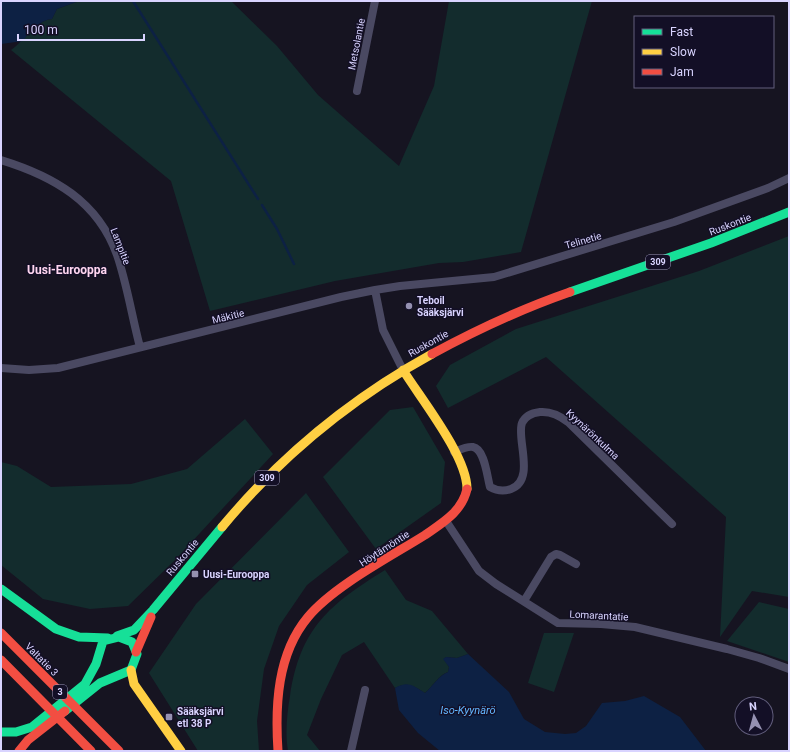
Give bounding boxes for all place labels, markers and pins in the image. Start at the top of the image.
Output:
place label: Teboil Sääksjärvi [417,295,464,318]
marker: Teboil Sääksjärvi [404,301,414,311]
marker: Uusi-Eurooppa [190,569,200,579]
place label: Uusi-Eurooppa [203,569,270,580]
place label: Sääksjärvi etl 38 P [177,706,224,729]
marker: Sääksjärvi etl 38 P [164,712,174,722]

